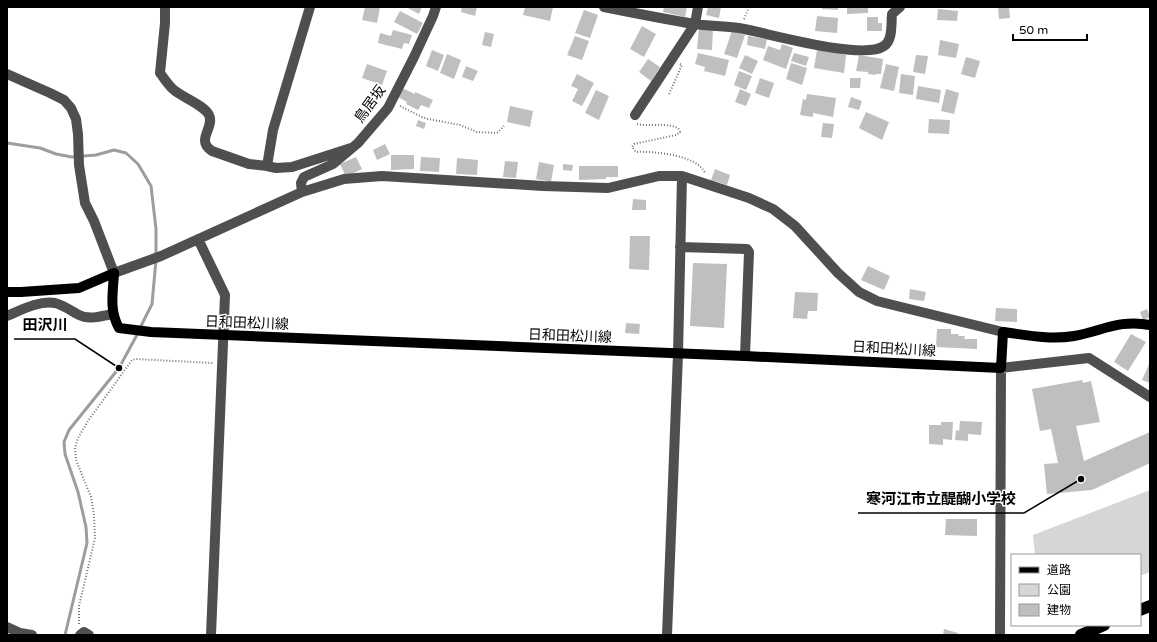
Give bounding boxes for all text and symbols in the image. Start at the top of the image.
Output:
scale bar [1013,16,1087,42]
text: 50 m [1019,23,1048,37]
street label: 鳥居坂 [351,82,389,126]
callout: 田沢川 [14,312,75,339]
street label: 日和田松川線 [205,313,289,333]
text: 田沢川 [22,316,68,334]
street label: 日和田松川線 [528,326,612,346]
street label: 日和田松川線 [852,338,936,360]
callout: 寒河江市立醍醐小学校 [858,486,1024,513]
text: 寒河江市立醍醐小学校 [866,490,1016,508]
legend [1011,554,1141,626]
text: 道路 [1047,563,1071,577]
text: 公園 [1047,583,1071,597]
text: 建物 [1047,603,1071,617]

